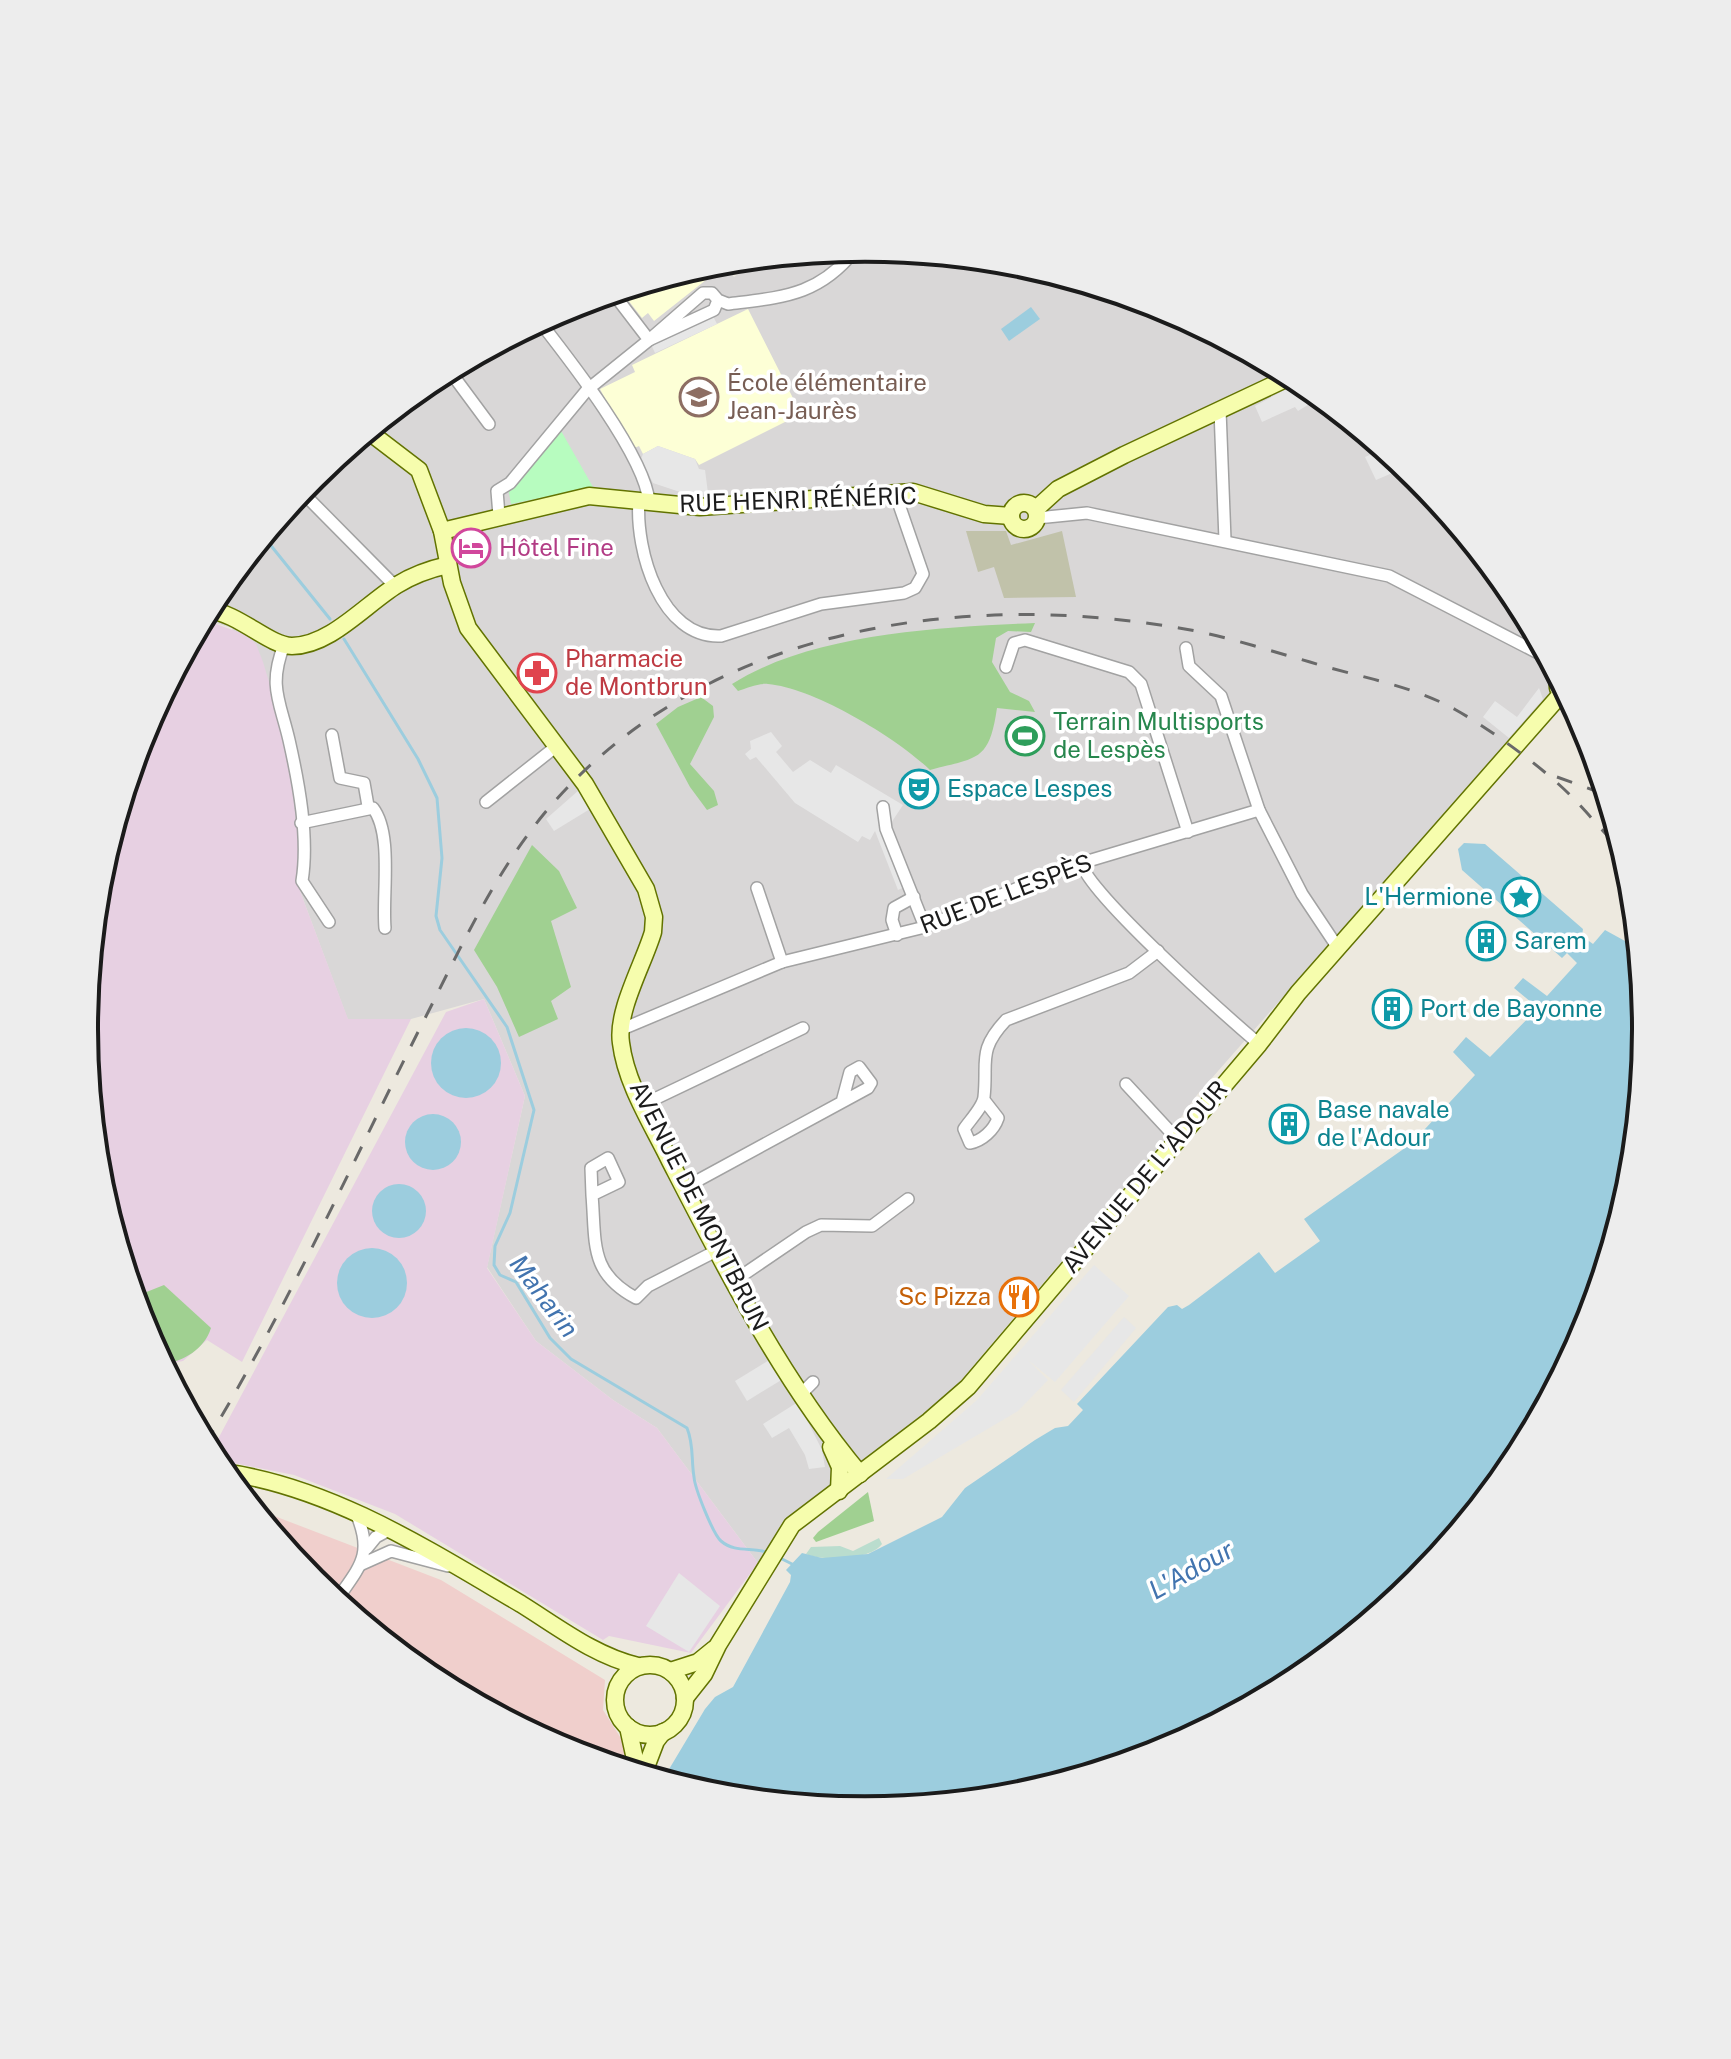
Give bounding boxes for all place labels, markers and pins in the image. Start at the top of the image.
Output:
place label: École élémentaire Jean-Jaurès [727,368,927,424]
school or university icon: École élémentaire Jean-Jaurès [678,376,720,418]
hotel icon: Hôtel Fine [450,527,492,569]
place label: Hôtel Fine [499,533,614,561]
place label: Pharmacie de Montbrun [565,644,708,700]
pharmacy icon: Pharmacie de Montbrun [516,652,558,694]
place label: Terrain Multisports de Lespès [1053,707,1264,763]
sports icon: Terrain Multisports de Lespès [1004,715,1046,757]
theatre icon: Espace Lespes [898,768,940,810]
place label: Espace Lespes [947,774,1112,802]
place icon: L'Hermione [1500,876,1542,918]
place label: L'Hermione [1364,882,1493,910]
building icon: Sarem [1465,920,1507,962]
place label: Sarem [1514,926,1587,954]
building icon: Port de Bayonne [1371,988,1413,1030]
place label: Port de Bayonne [1420,994,1603,1022]
place label: Base navale de l'Adour [1317,1095,1450,1151]
building icon: Base navale de l'Adour [1268,1103,1310,1145]
restaurant icon: Sc Pizza [998,1276,1040,1318]
place label: Sc Pizza [898,1282,991,1310]

